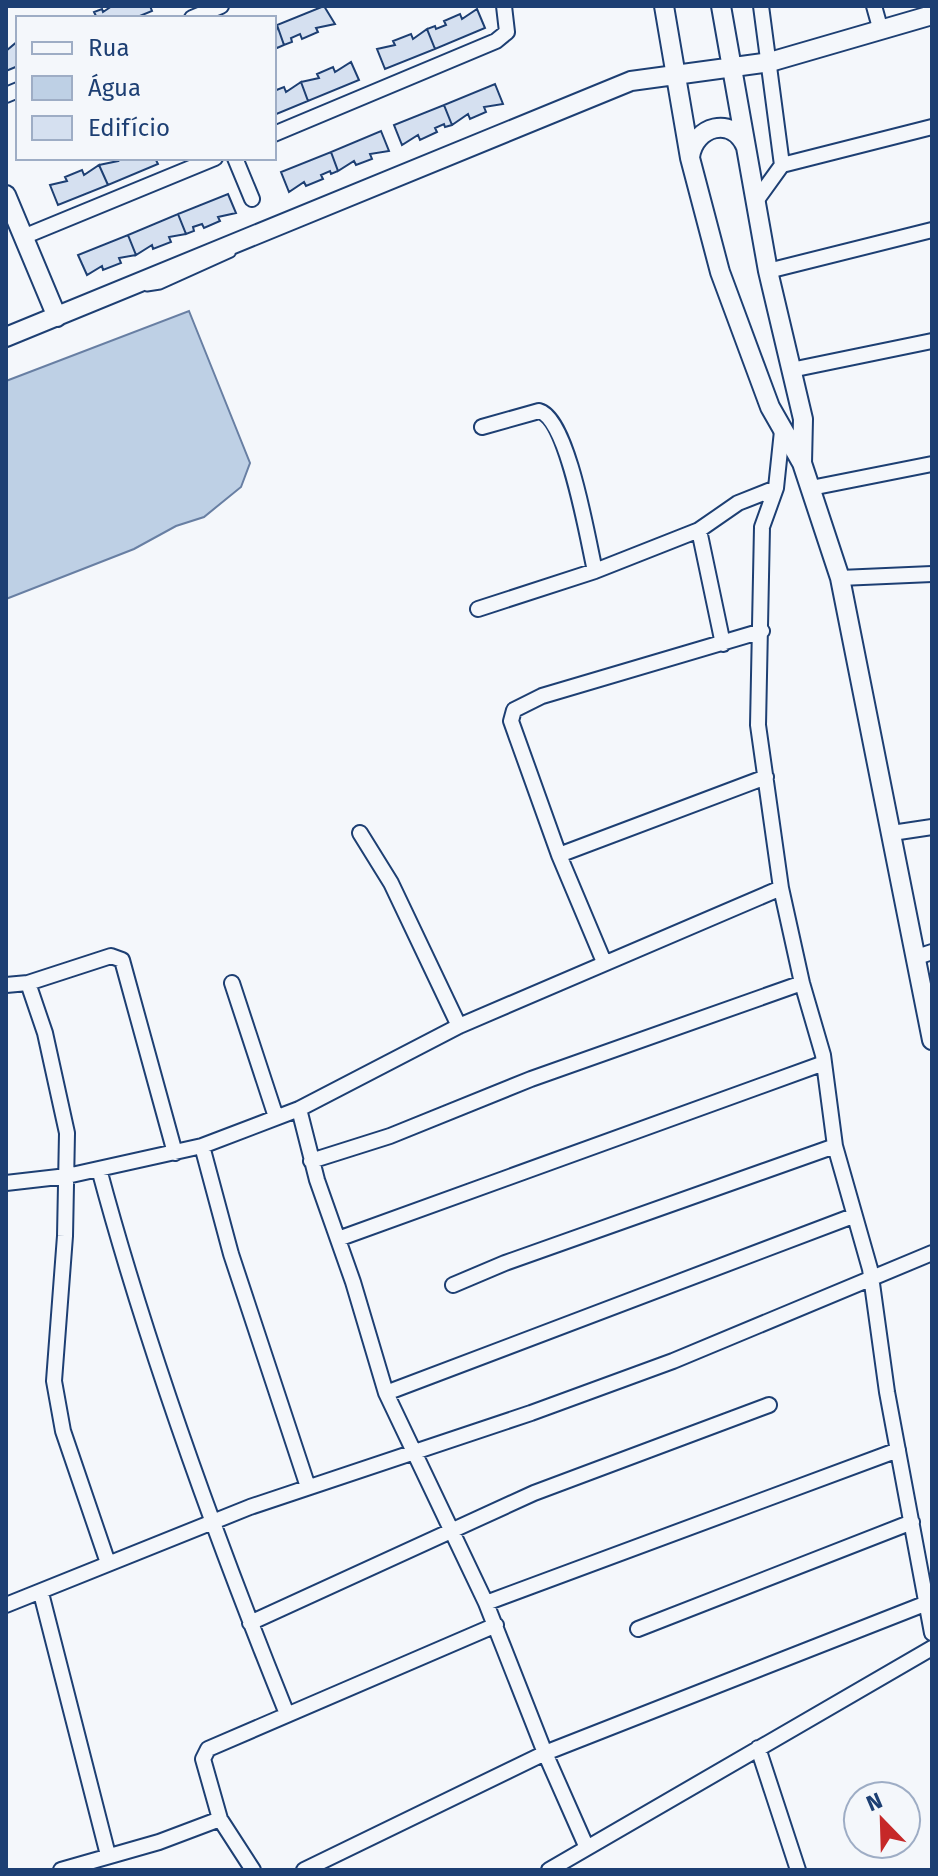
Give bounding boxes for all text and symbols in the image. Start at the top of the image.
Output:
legend [16,16,276,160]
text: Rua [88,34,130,62]
text: Água [88,73,141,102]
text: Edifício [88,114,170,142]
north arrow [842,1780,922,1860]
text: N [862,1787,886,1817]

